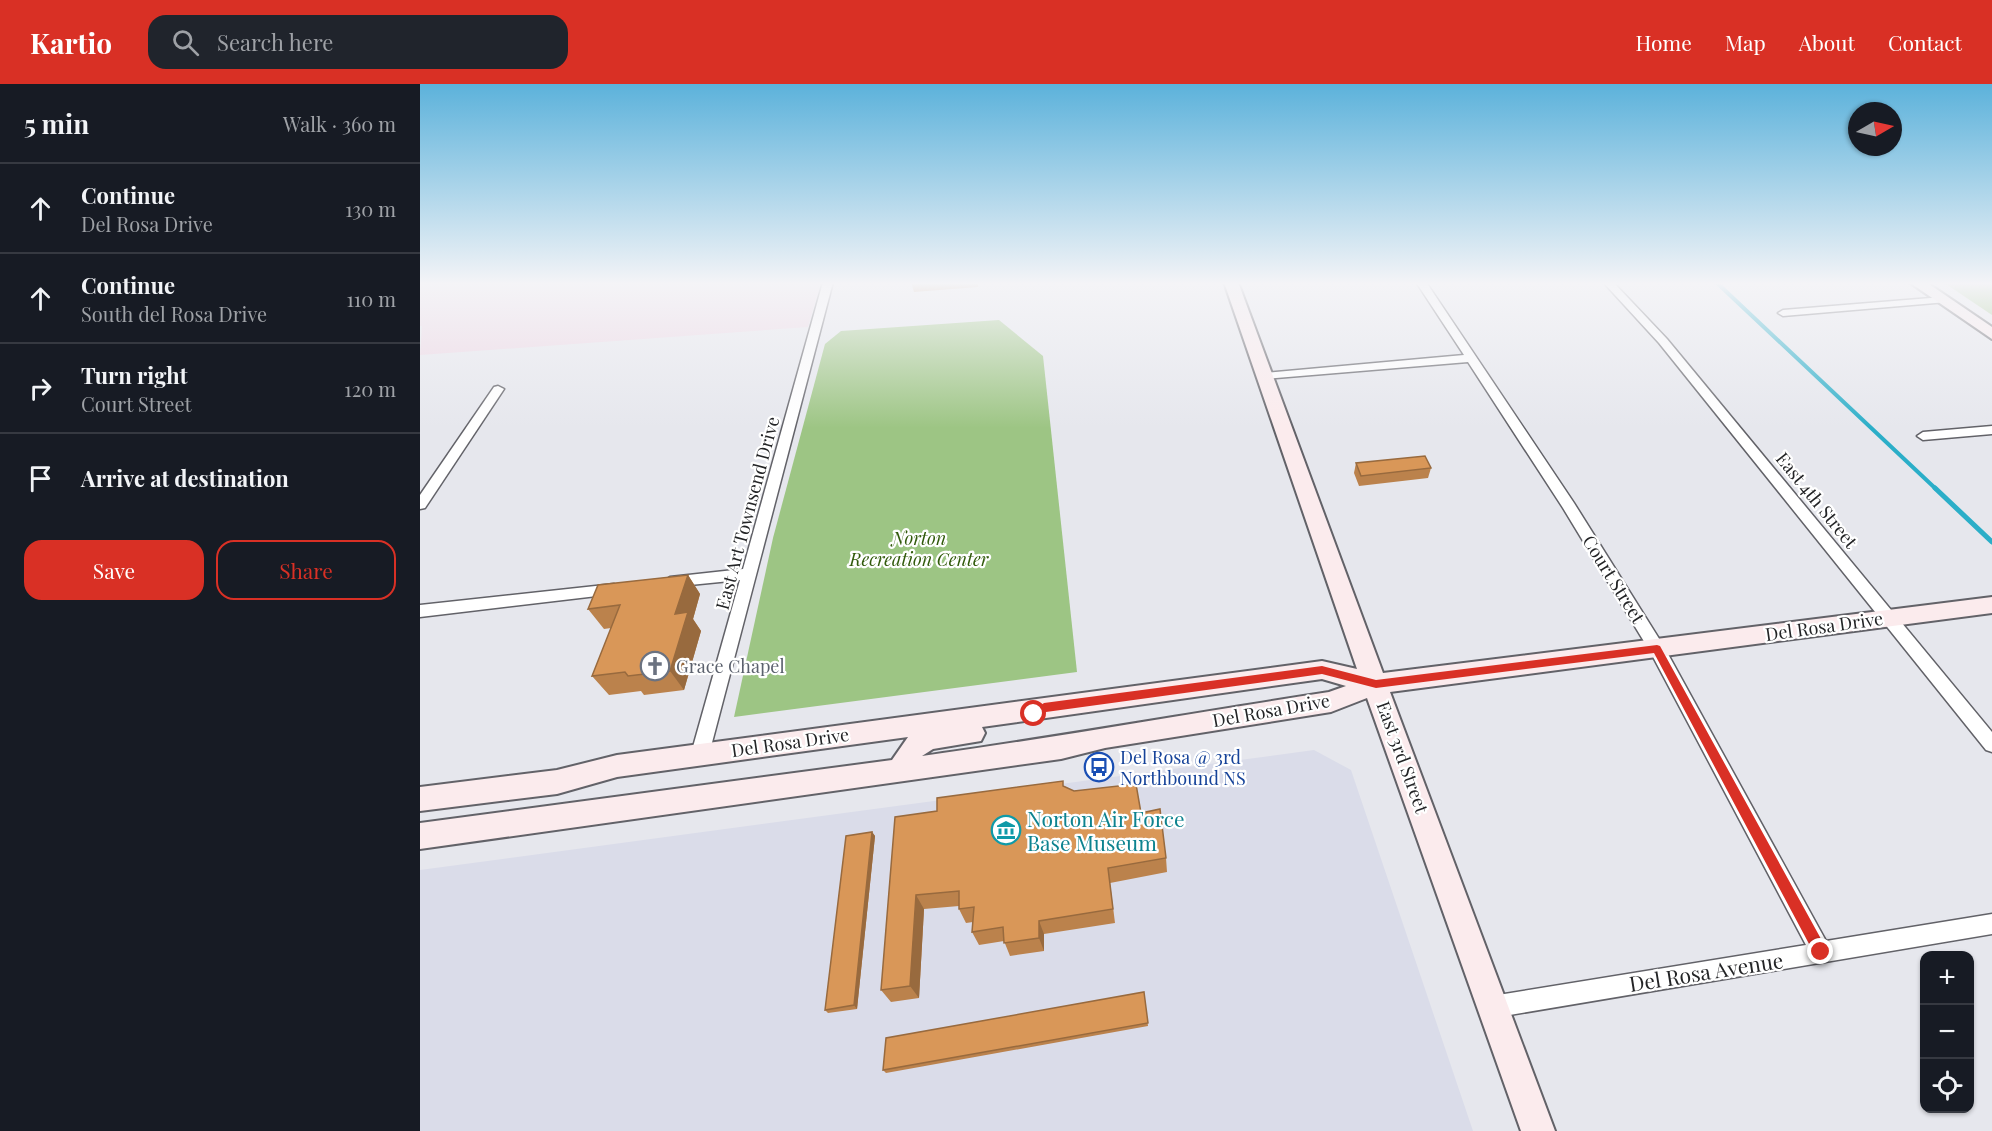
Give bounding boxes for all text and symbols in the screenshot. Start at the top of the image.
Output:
search box [148,15,568,69]
text: Kartio [30,24,112,61]
icon: search [169,26,202,59]
text: Search here [217,27,333,57]
text: Home [1636,28,1692,56]
text: Map [1725,28,1766,56]
text: About [1799,28,1855,56]
text: Contact [1888,28,1962,56]
north arrow [1848,102,1902,156]
text: 5 min [24,106,89,141]
text: Walk · 360 m [283,110,396,137]
text: Continue [81,180,175,210]
icon: ahead [24,192,57,225]
text: 130 m [345,195,396,222]
text: Del Rosa Drive [81,210,213,237]
text: Continue [81,270,175,300]
icon: ahead [24,282,57,315]
text: 110 m [346,285,396,312]
text: South del Rosa Drive [81,300,267,327]
text: Turn right [81,360,187,390]
icon: right [24,372,57,405]
text: 120 m [344,375,396,402]
text: Court Street [81,390,192,417]
street label: East Art Townsend Drive [710,414,784,612]
street label: East 4th Street [1771,447,1863,553]
icon: arrive [24,462,57,495]
text: Arrive at destination [81,463,289,493]
park label: Norton Recreation Center [849,526,990,571]
street label: Court Street [1577,530,1651,628]
button: Save [24,540,204,600]
button: Share [216,540,396,600]
street label: Del Rosa Drive [1764,606,1884,646]
church icon: Grace Chapel [639,650,671,682]
place label: Grace Chapel [676,654,785,678]
street label: Del Rosa Drive [1211,688,1331,732]
street label: East 3rd Street [1372,698,1435,817]
route start [1020,700,1046,726]
street label: Del Rosa Drive [730,722,850,762]
place label: Del Rosa @ 3rd Northbound NS [1120,745,1246,790]
bus stop icon: Del Rosa @ 3rd Northbound NS [1083,751,1115,783]
place label: Norton Air Force Base Museum [1027,804,1185,856]
museum icon: Norton Air Force Base Museum [990,814,1022,846]
route end [1807,938,1833,964]
street label: Del Rosa Avenue [1627,945,1785,997]
map controls [1920,951,1974,1113]
button: + [1920,951,1974,1005]
button: − [1920,1005,1974,1059]
button: locate [1920,1059,1974,1113]

